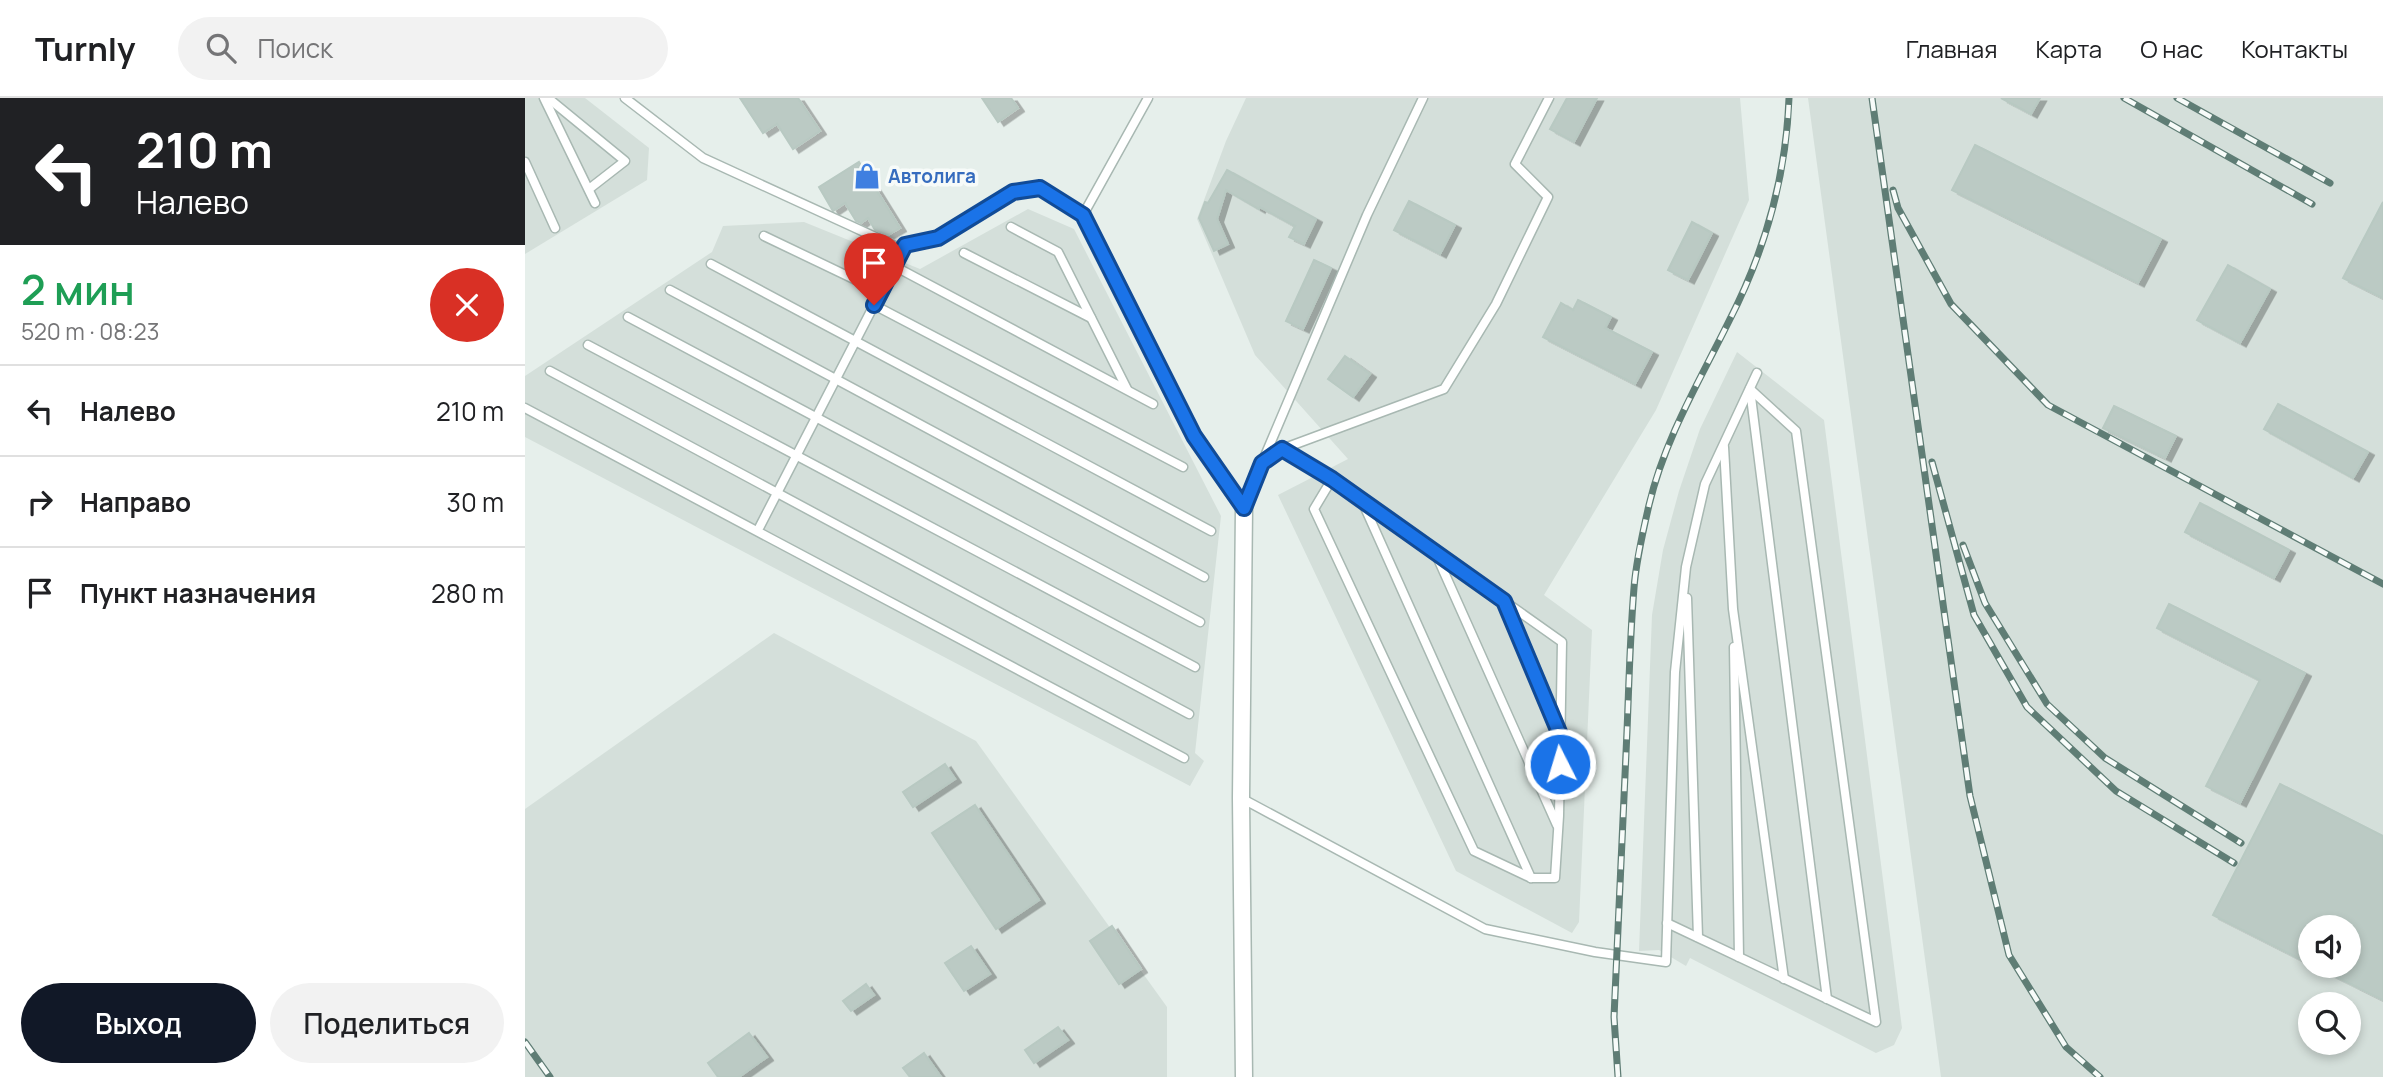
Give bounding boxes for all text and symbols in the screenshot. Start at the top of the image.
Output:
search box [178,17,668,80]
text: Turnly [35,26,136,71]
icon: search [202,29,240,67]
text: Поиск [258,30,333,66]
text: Главная [1906,32,1997,65]
text: Карта [2035,32,2102,65]
text: О нас [2140,32,2203,65]
text: Контакты [2241,32,2348,65]
text: 210 m [136,116,273,183]
icon: left [21,126,112,217]
shop icon: Автолига [852,161,882,191]
place label: Автолига [888,163,976,189]
text: Налево [136,180,249,224]
pin [844,233,904,305]
icon: arrive [855,244,893,282]
text: 2 мин [21,260,135,318]
button: close [430,268,504,342]
text: 520 m · 08:23 [21,315,159,347]
icon: left [21,392,59,430]
text: Налево [80,393,176,429]
text: 210 m [436,393,504,429]
icon: right [21,483,59,521]
text: Направо [80,484,191,520]
text: 30 m [447,484,504,520]
icon: arrive [21,574,59,612]
text: Пункт назначения [80,575,316,611]
text: 280 m [431,575,504,611]
position arrow [1523,727,1597,801]
map controls [2298,915,2361,1055]
button: sound [2298,915,2361,978]
button: Выход [21,983,256,1063]
button: Поделиться [270,983,504,1063]
button: search [2298,992,2361,1055]

